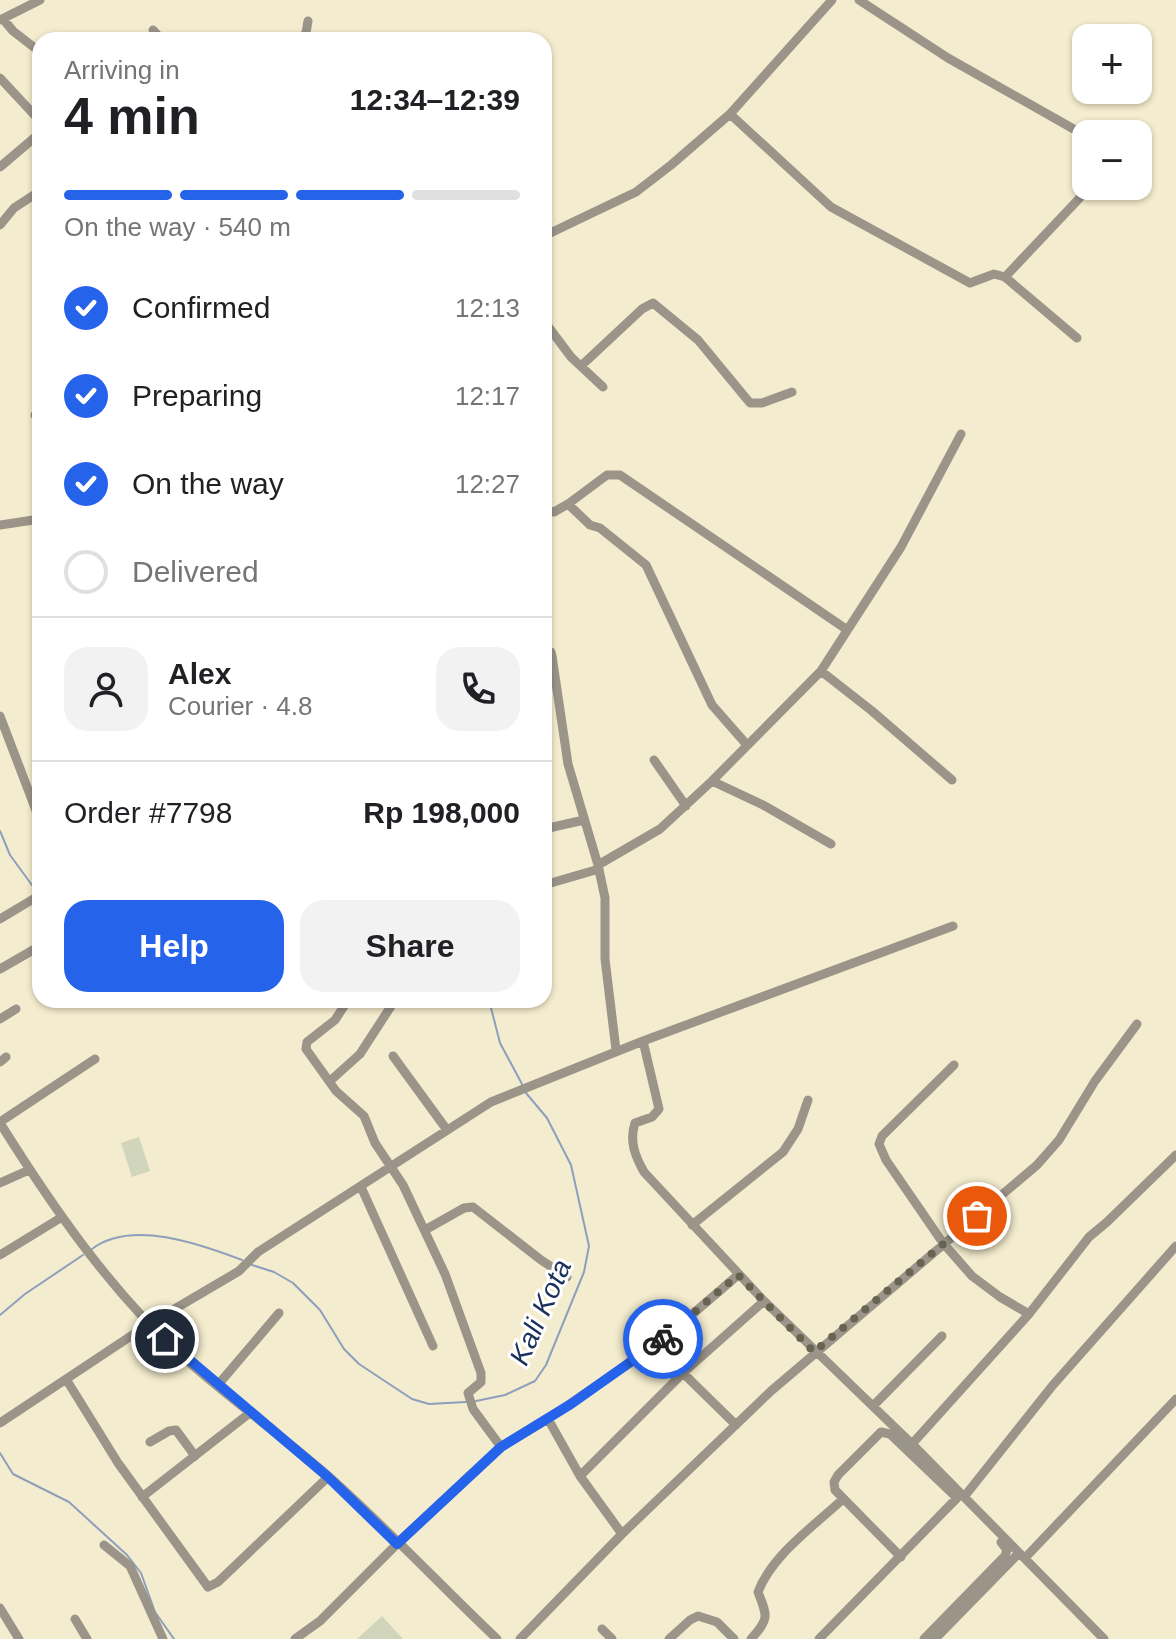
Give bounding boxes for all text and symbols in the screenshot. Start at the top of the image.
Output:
map controls [1072,24,1152,200]
button: + [1072,24,1152,104]
text: Arriving in [64,55,180,85]
text: 12:34–12:39 [350,83,520,116]
text: 4 min [64,87,200,145]
button: − [1072,120,1152,200]
text: On the way · 540 m [64,212,291,242]
icon: check [64,286,108,330]
text: Confirmed [132,291,270,324]
text: 12:13 [455,293,520,323]
icon: check [64,374,108,418]
text: Preparing [132,379,262,412]
text: 12:17 [455,381,520,411]
icon: check [64,462,108,506]
text: On the way [132,467,284,500]
text: 12:27 [455,469,520,499]
text: Delivered [132,555,259,588]
button: person [64,647,148,731]
button: phone [436,647,520,731]
text: Alex [168,657,231,690]
text: Courier · 4.8 [168,691,313,721]
text: Order #7798 [64,796,232,829]
text: Rp 198,000 [363,796,520,829]
button: Help [64,900,284,992]
button: Share [300,900,520,992]
pin [943,1182,1011,1250]
icon: bag [955,1194,999,1238]
water label: Kali Kota [504,1255,577,1370]
courier [623,1299,703,1379]
pin [131,1305,199,1373]
icon: home [143,1317,187,1361]
icon: bike [641,1317,685,1361]

